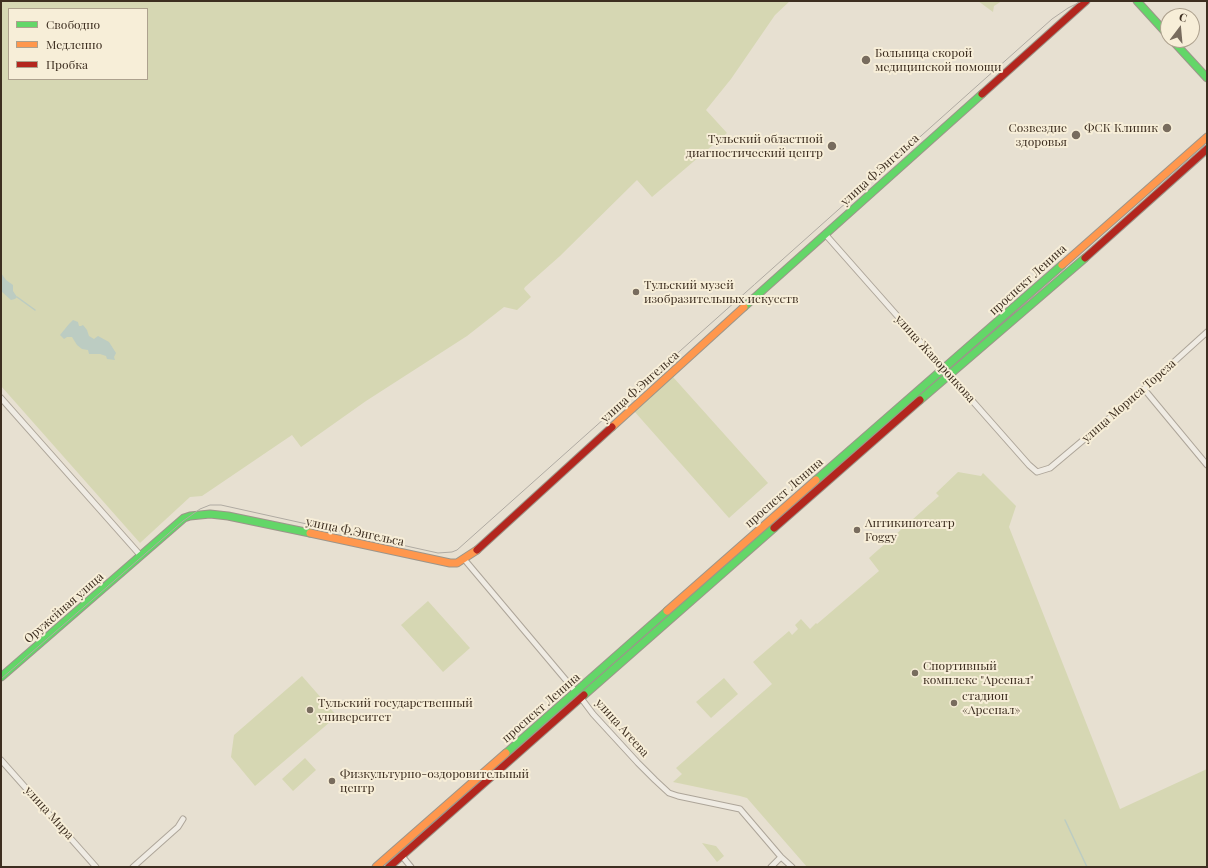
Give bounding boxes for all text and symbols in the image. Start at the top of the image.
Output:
legend [8,8,148,80]
north arrow [1160,8,1200,48]
text: С [1177,9,1189,25]
text: Свободно [46,16,100,32]
text: Медленно [46,36,102,52]
place label: Больница скорой медицинской помощи [875,46,1001,74]
marker: Больница скорой медицинской помощи [860,54,872,66]
text: Пробка [46,56,88,72]
place label: Созвездие здоровья [1009,121,1067,149]
place label: ФСК Клиник [1084,121,1158,135]
marker: ФСК Клиник [1161,122,1173,134]
marker: Созвездие здоровья [1070,129,1082,141]
street label: улица Ф.Энгельса [838,131,922,209]
place label: Тульский областной диагностический центр [686,132,823,160]
marker: Тульский областной диагностический центр [826,140,838,152]
street label: проспект Ленина [986,242,1070,318]
place label: Тульский музей изобразительных искусств [644,278,799,306]
marker: Тульский музей изобразительных искусств [631,287,641,297]
street label: улица Жаворонкова [892,312,978,406]
street label: улица Ф.Энгельса [598,348,682,426]
street label: улица Мориса Тореза [1079,356,1179,446]
street label: проспект Ленина [742,455,826,531]
street label: улица Ф.Энгельса [305,515,405,549]
place label: Антикинотеатр Foggy [865,516,955,544]
marker: Антикинотеатр Foggy [852,525,862,535]
street label: Оружейная улица [21,570,107,646]
place label: Спортивный комплекс "Арсенал" [923,659,1033,687]
marker: Спортивный комплекс "Арсенал" [910,668,920,678]
street label: проспект Ленина [499,670,583,746]
place label: стадион «Арсенал» [962,689,1021,717]
place label: Тульский государственный университет [318,696,473,724]
street label: улица Агеева [592,696,652,760]
marker: стадион «Арсенал» [949,698,959,708]
marker: Тульский государственный университет [305,705,315,715]
place label: Физкультурно-оздоровительный центр [340,767,529,795]
marker: Физкультурно-оздоровительный центр [327,776,337,786]
street label: улица Мира [21,784,77,842]

